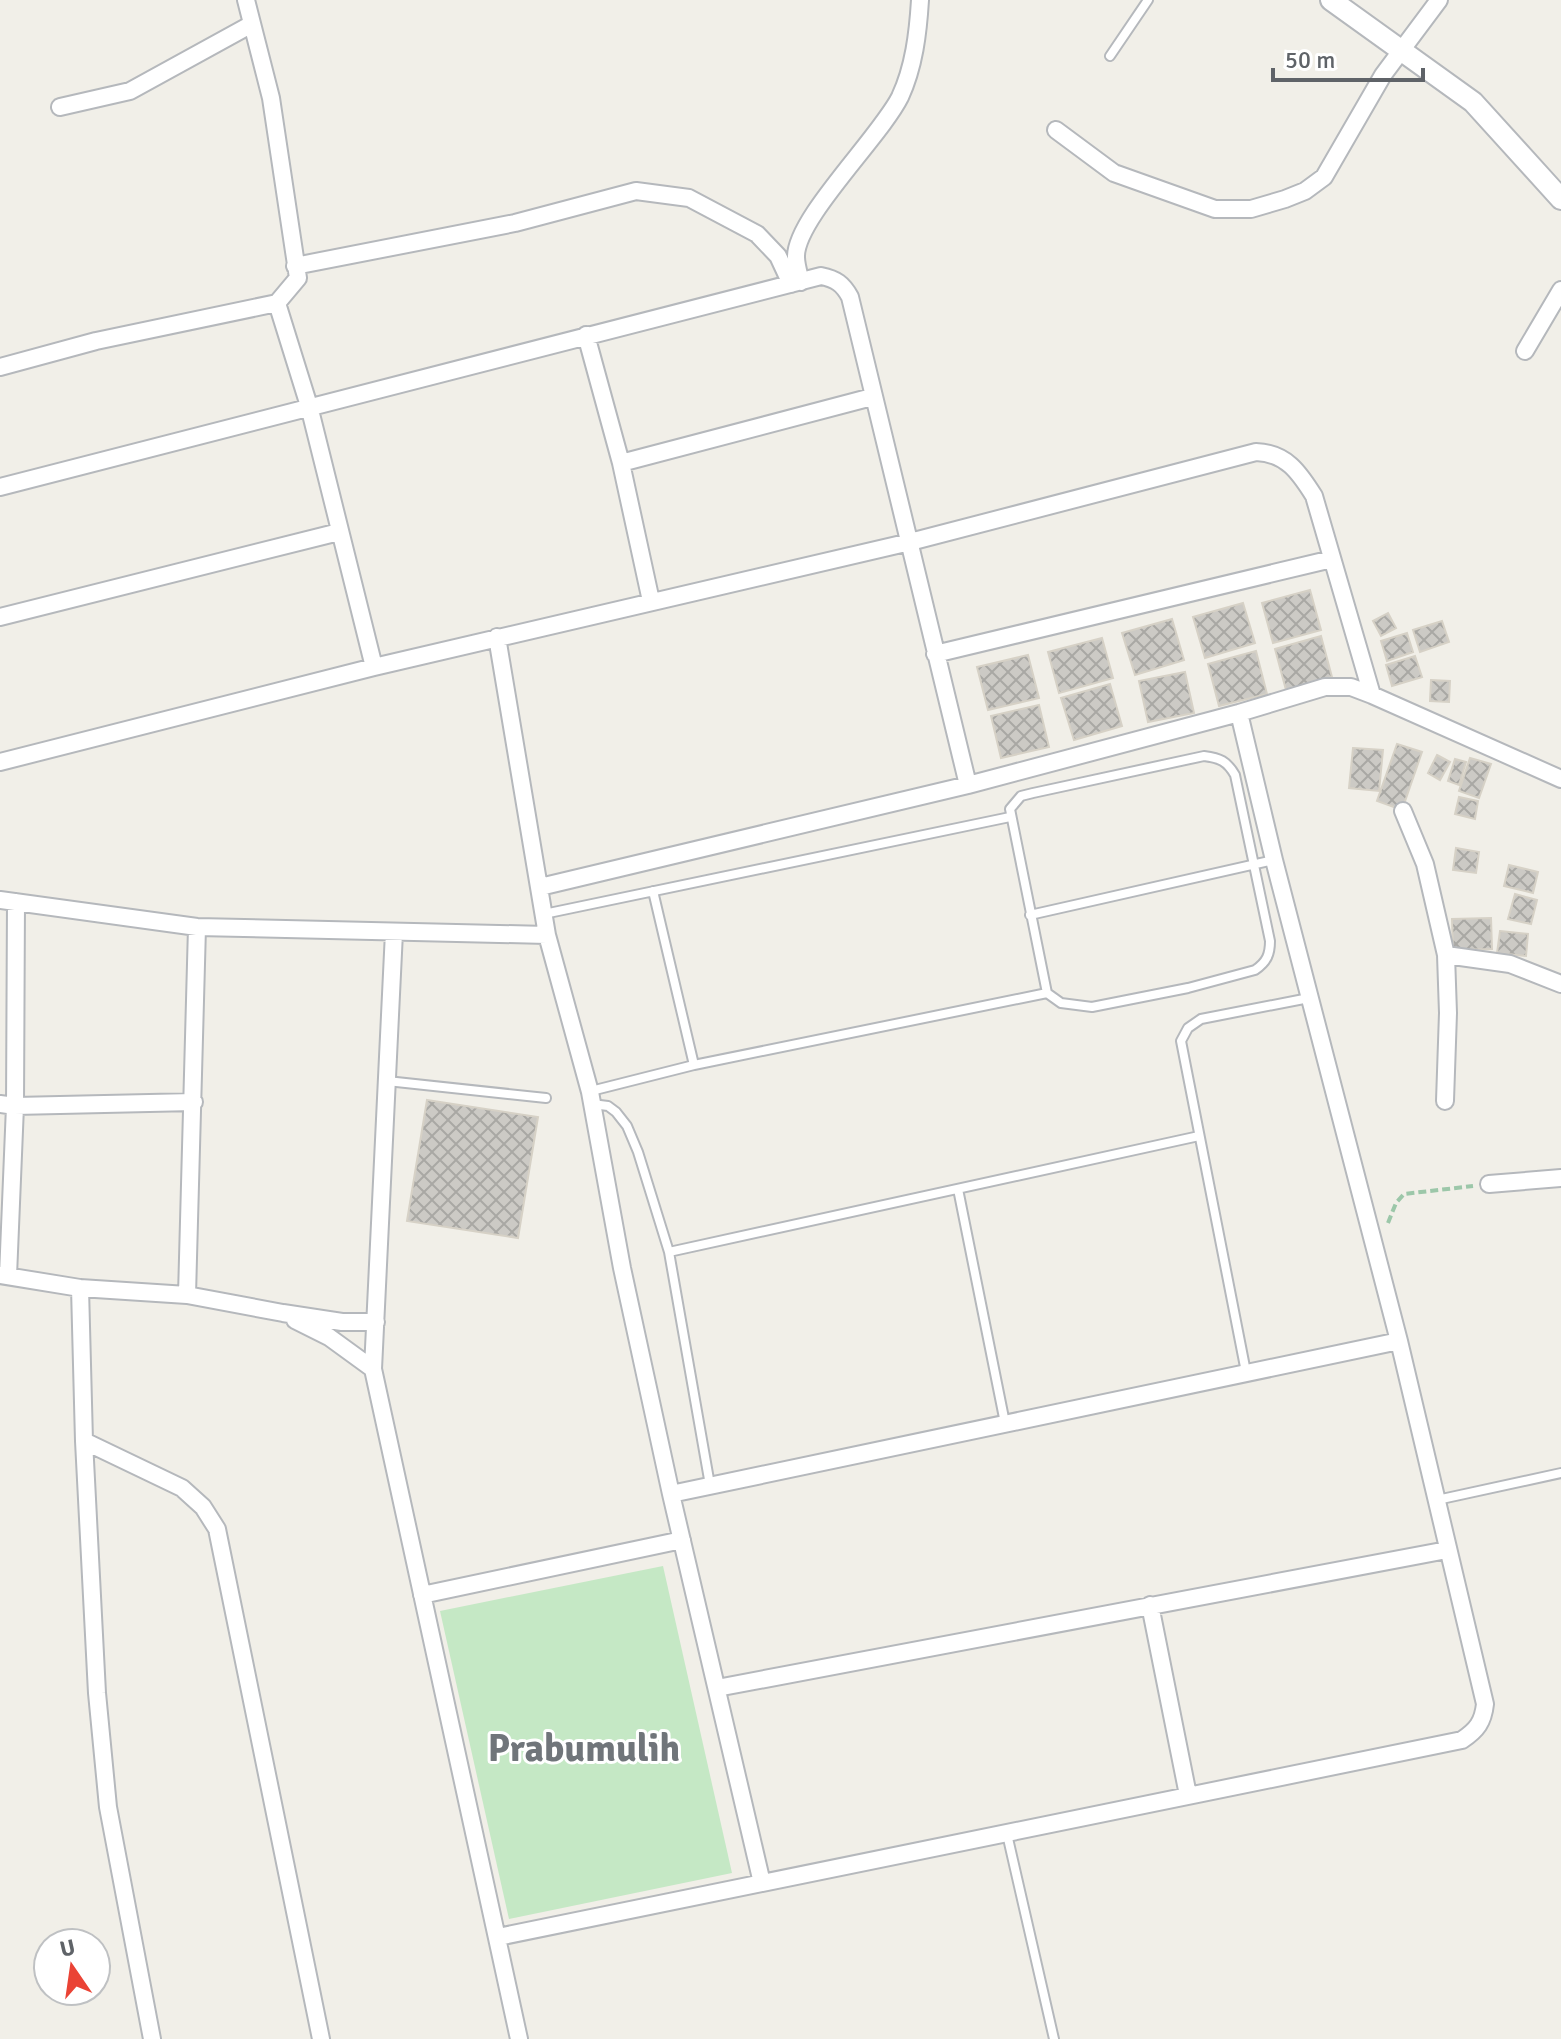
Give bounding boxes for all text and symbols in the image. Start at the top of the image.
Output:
scale bar [1273,32,1423,82]
text: 50 m [1285,45,1335,75]
district label: Prabumulih [488,1725,680,1772]
north arrow [32,1927,112,2007]
text: U [57,1933,78,1963]

